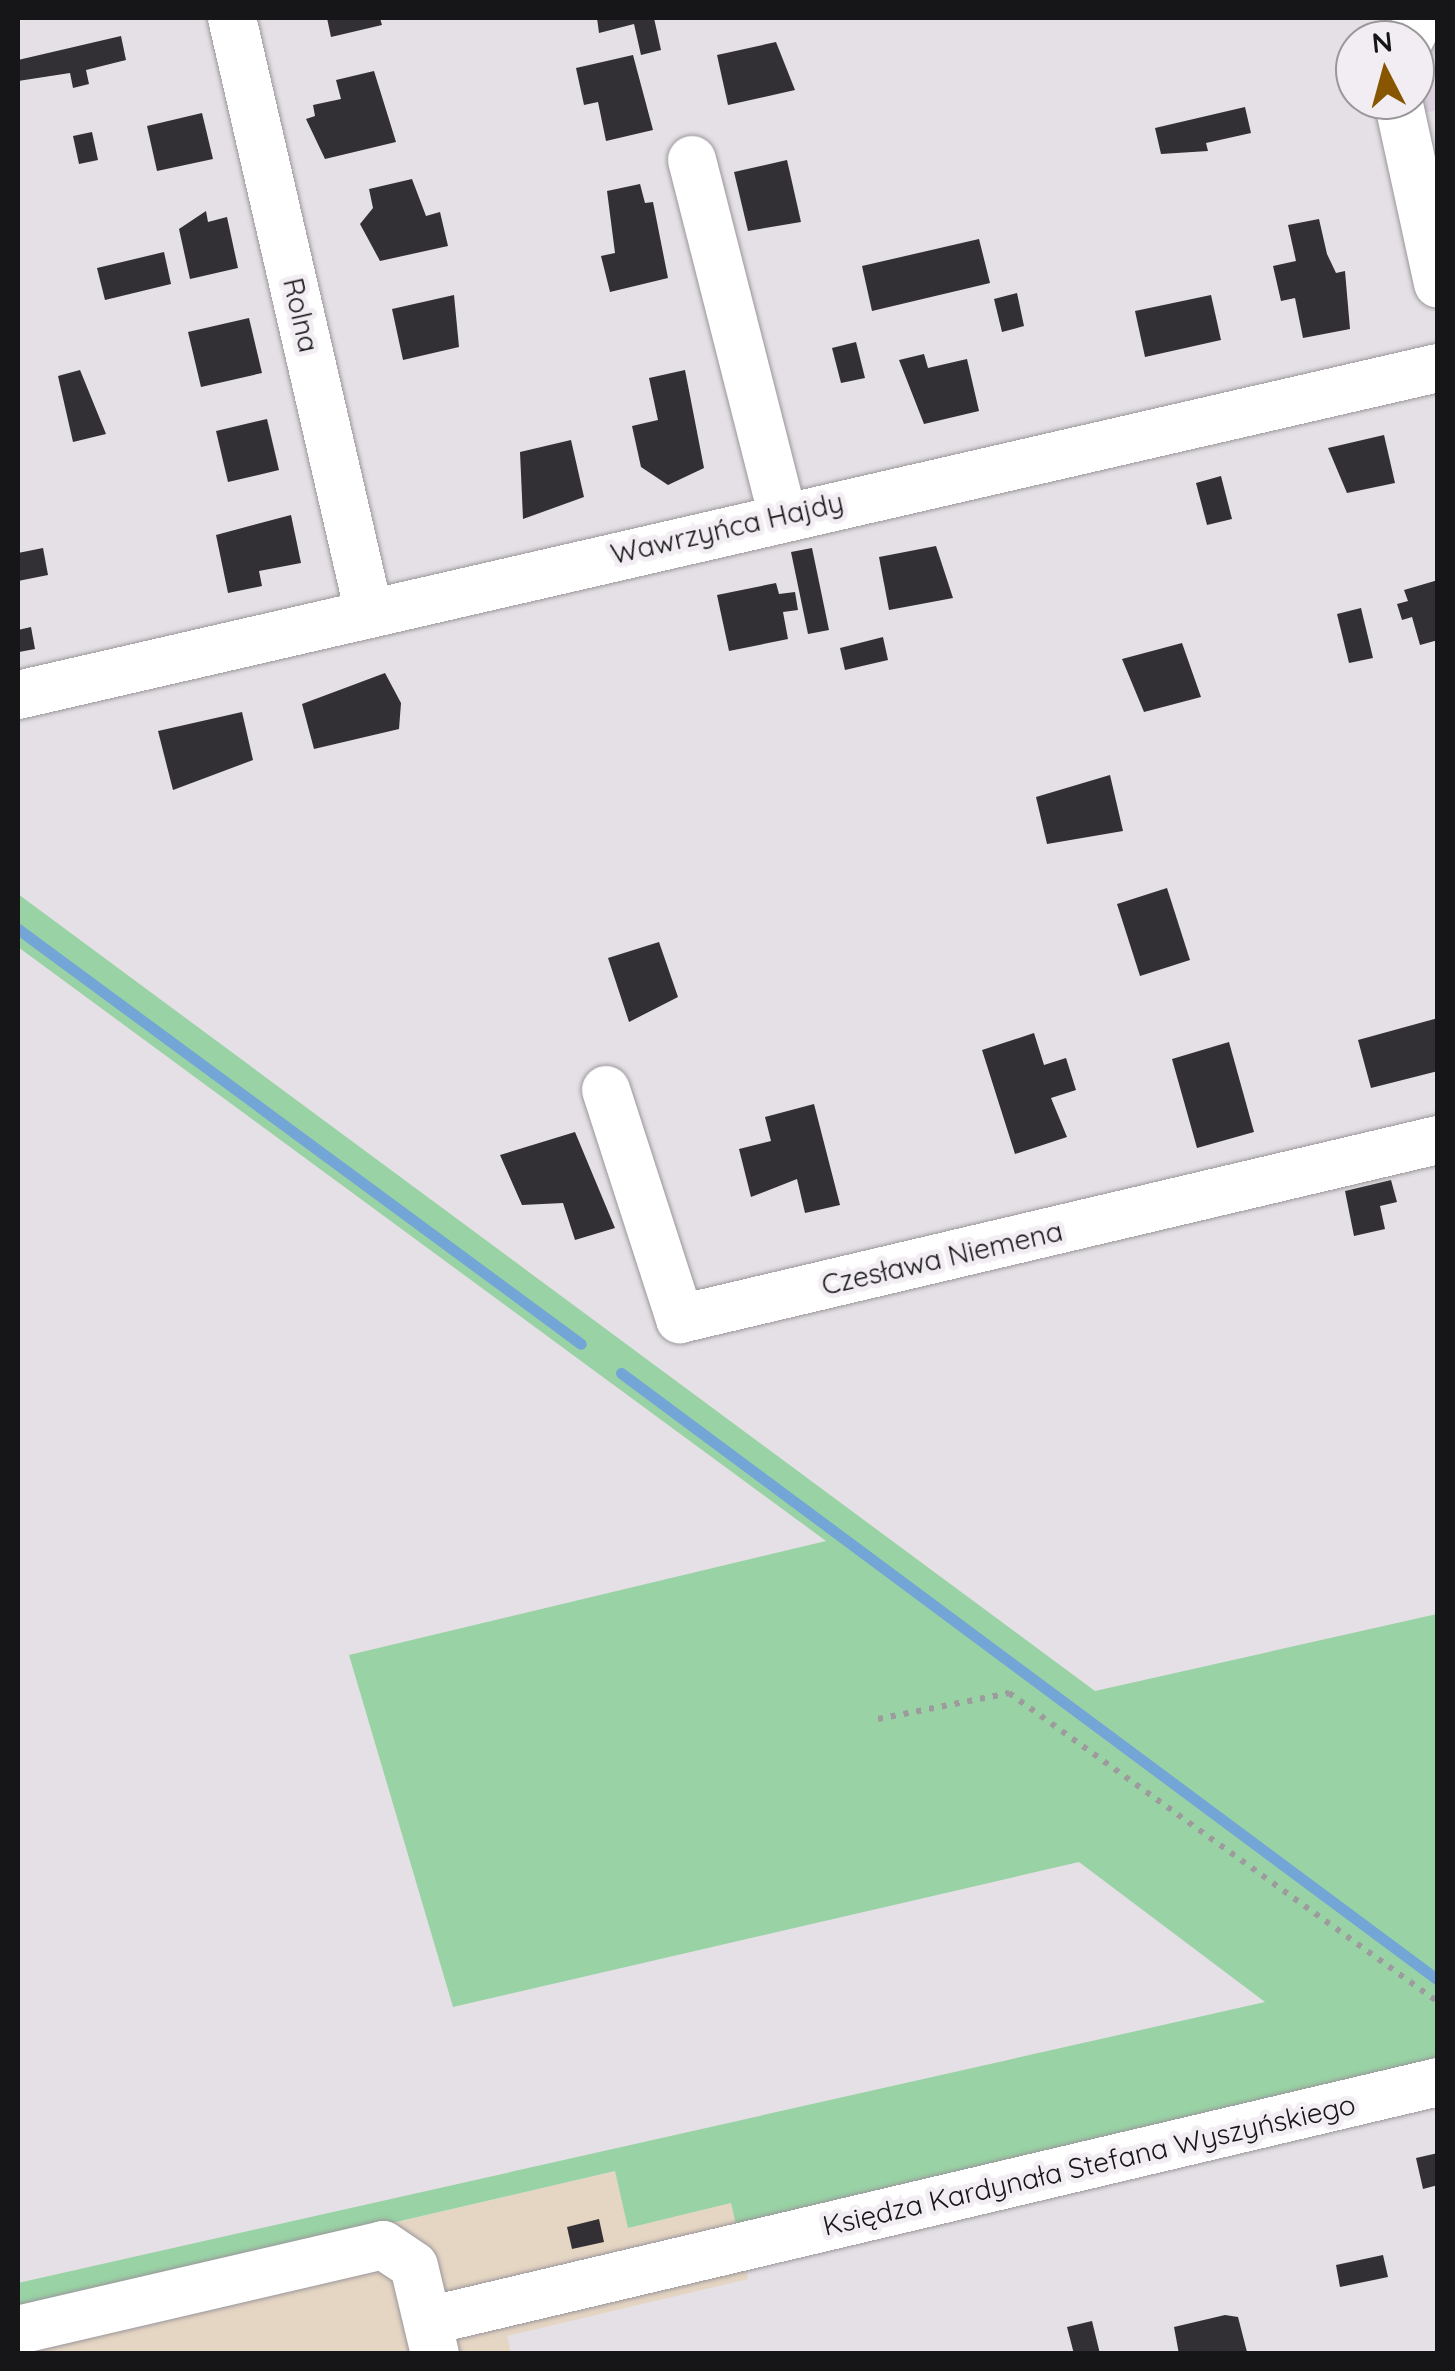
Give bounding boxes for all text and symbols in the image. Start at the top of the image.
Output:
north arrow [1335,20,1435,120]
text: N [1370,23,1394,60]
street label: Rolna [276,275,326,355]
street label: Wawrzyńca Hajdy [607,485,847,571]
street label: Czesława Niemena [818,1214,1066,1302]
street label: Księdza Kardynała Stefana Wyszyńskiego [819,2087,1359,2243]

